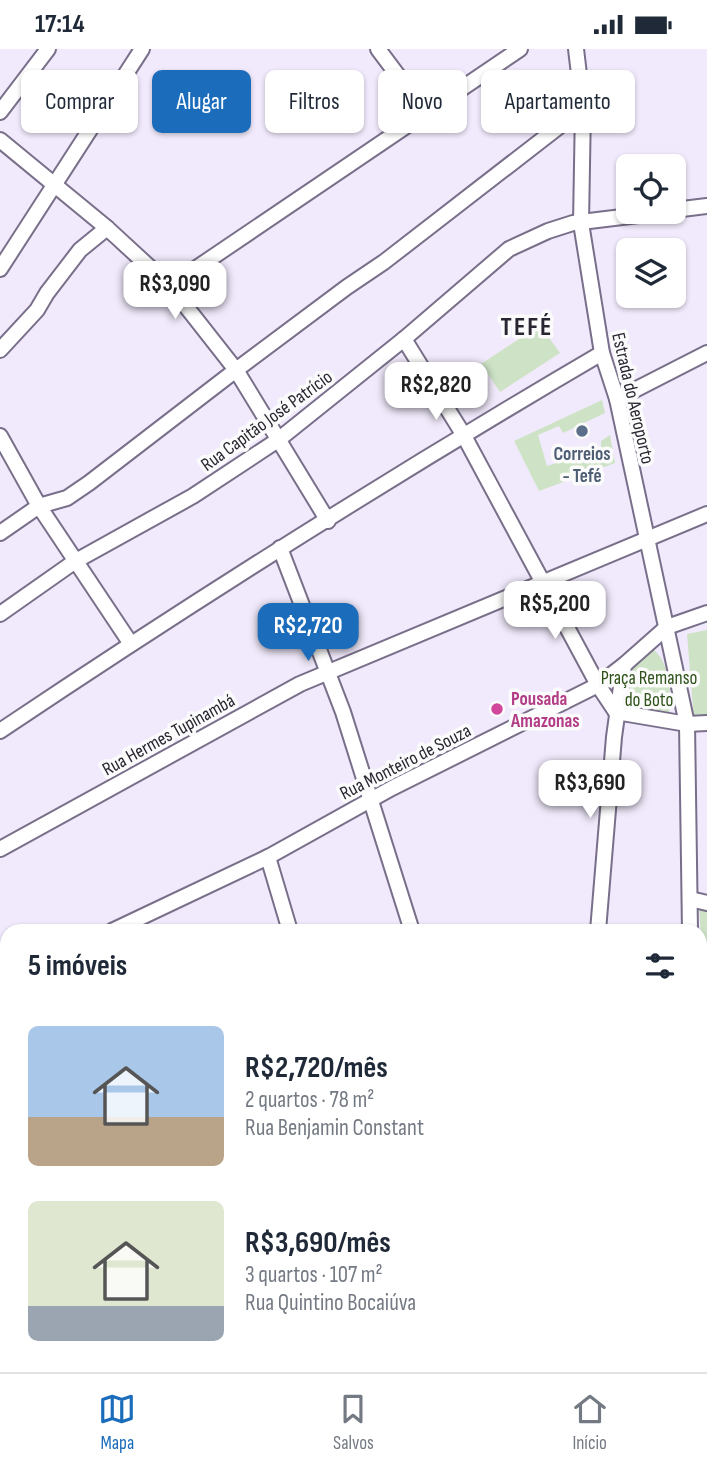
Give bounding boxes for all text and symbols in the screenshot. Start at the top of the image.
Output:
text: 17:14 [35,9,85,40]
chip: Comprar [21,70,138,133]
chip: Alugar [152,70,251,133]
chip: Filtros [265,70,364,133]
chip: Novo [378,70,467,133]
chip: Apartamento [481,70,635,133]
map controls [616,154,686,308]
button: locate [616,154,686,224]
button: layers [616,238,686,308]
pin: R$3,090 [110,261,240,321]
text: R$3,090 [139,270,211,298]
district label: TEFÉ [501,312,553,343]
street label: Estrada do Aeroporto [606,330,659,466]
pin: R$2,820 [371,363,501,422]
street label: Rua Capitão José Patrício [197,366,337,477]
text: R$2,820 [401,371,471,399]
marker: Correios - Tefé [574,423,590,439]
place label: Correios - Tefé [554,443,610,488]
pin: R$5,200 [490,581,620,641]
text: R$5,200 [520,590,590,618]
pin: R$2,720 [243,603,373,663]
text: R$2,720 [274,612,342,640]
park label: Praça Remanso do Boto [601,667,697,712]
place label: Pousada Amazonas [510,688,579,733]
street label: Rua Hermes Tupinambá [98,689,239,781]
marker: Pousada Amazonas [489,701,505,717]
street label: Rua Monteiro de Souza [336,719,475,805]
pin: R$3,690 [525,761,655,820]
text: R$3,690 [555,769,626,797]
icon: filters [641,947,679,985]
text: 5 imóveis [28,948,127,984]
text: R$2,720/mês [245,1050,388,1086]
icon: home [84,1054,168,1138]
text: 2 quartos · 78 m² [245,1086,374,1114]
text: Rua Benjamin Constant [245,1114,424,1142]
text: R$3,690/mês [245,1225,391,1261]
icon: home [84,1229,168,1313]
text: 3 quartos · 107 m² [245,1261,383,1289]
text: Rua Quintino Bocaiúva [245,1289,416,1317]
tab: Mapa [98,1390,136,1455]
tab: Salvos [333,1390,374,1455]
tab: Início [571,1390,609,1455]

